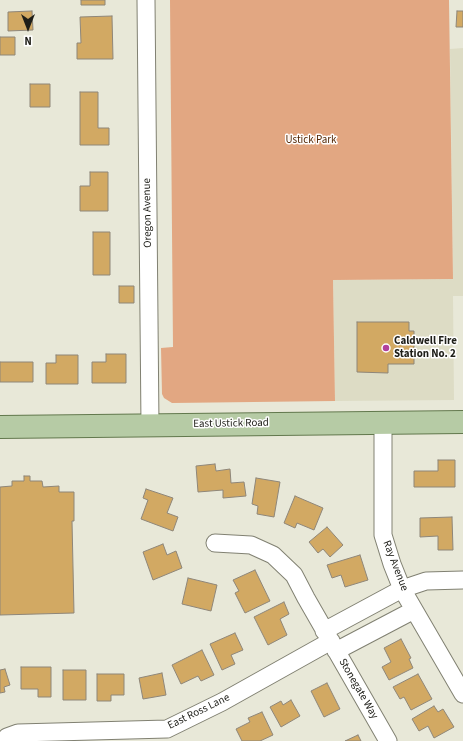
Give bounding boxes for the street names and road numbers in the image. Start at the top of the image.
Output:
street label: Oregon Avenue [141,178,155,248]
street label: East Ustick Road [193,417,269,431]
street label: Ray Avenue [379,539,411,593]
street label: Stonegate Way [335,656,381,722]
street label: East Ross Lane [166,691,232,733]

